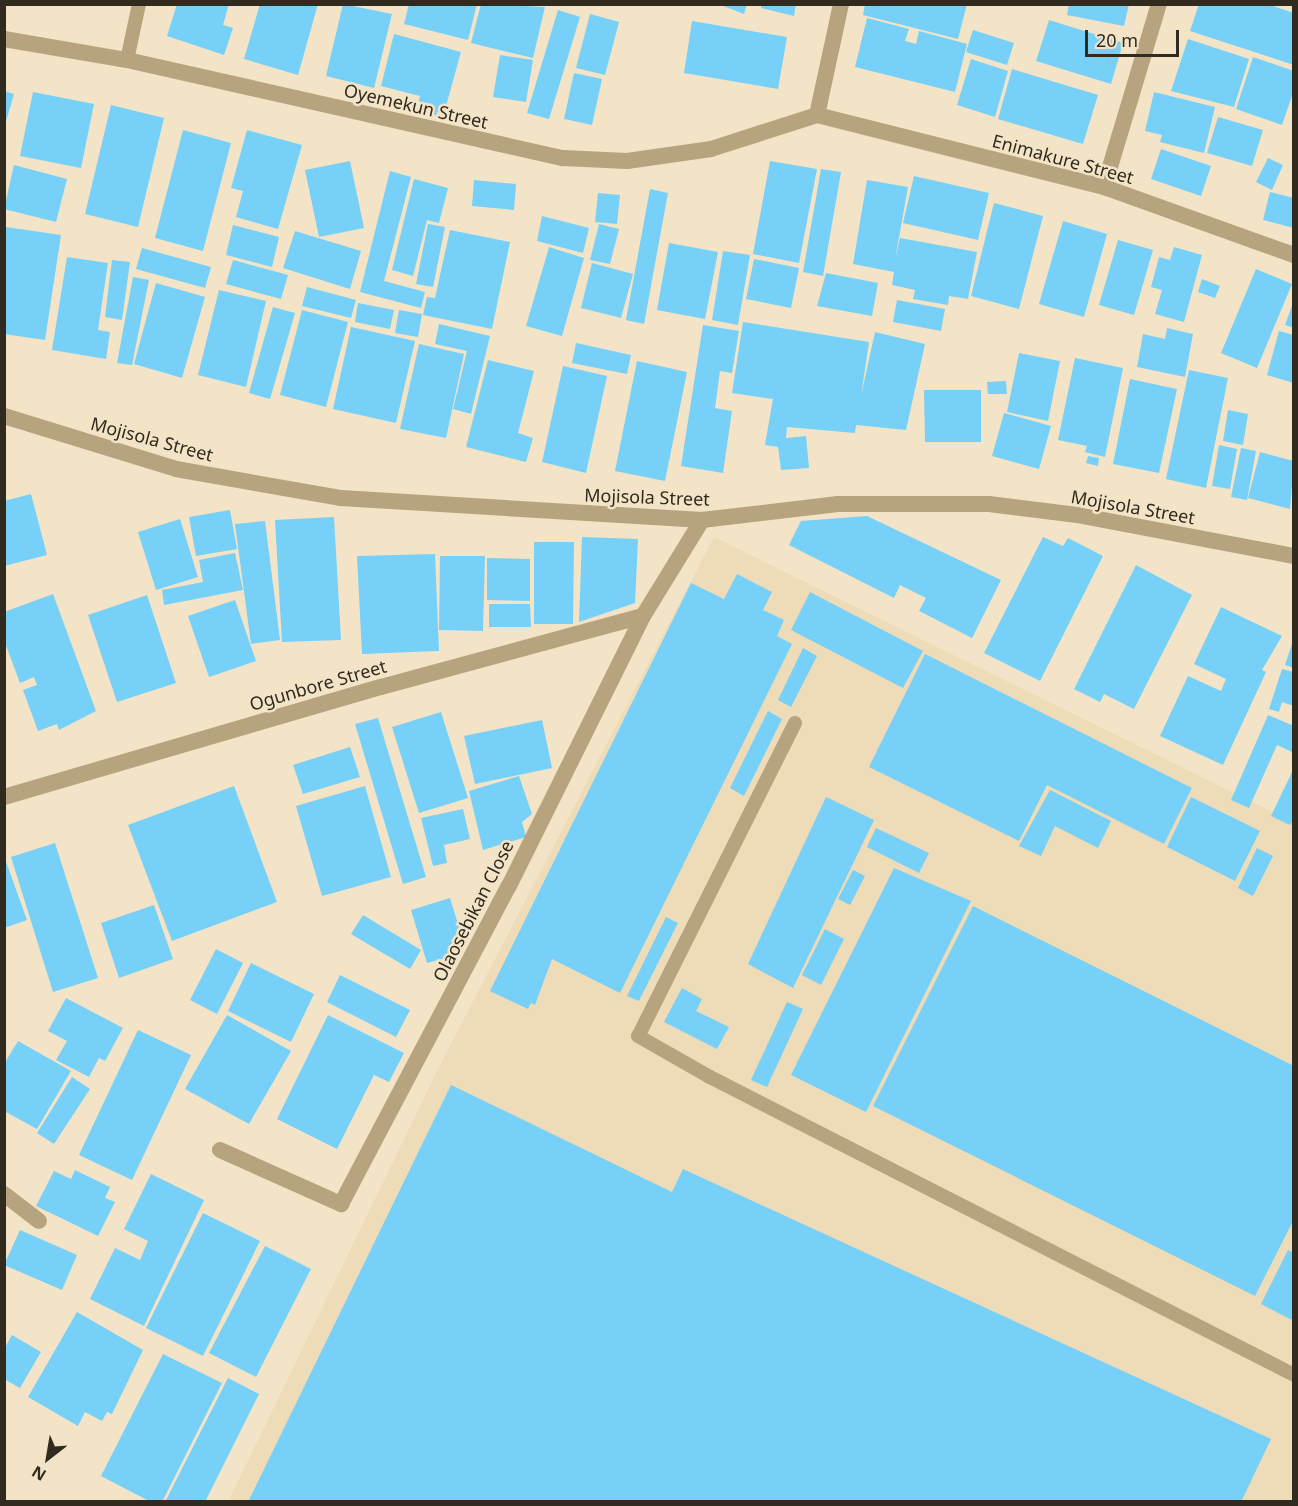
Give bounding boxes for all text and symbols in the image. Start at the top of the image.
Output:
scale bar [1088,18,1182,56]
text: 20 m [1096,28,1138,52]
street label: Oyemekun Street [342,79,490,133]
street label: Enimakure Street [990,130,1136,188]
street label: Mojisola Street [88,412,216,466]
street label: Mojisola Street [584,484,710,510]
street label: Mojisola Street [1069,485,1197,529]
street label: Ogunbore Street [247,655,389,715]
street label: Olaosebikan Close [428,837,518,985]
north arrow [18,1428,78,1488]
text: N [27,1461,50,1486]

